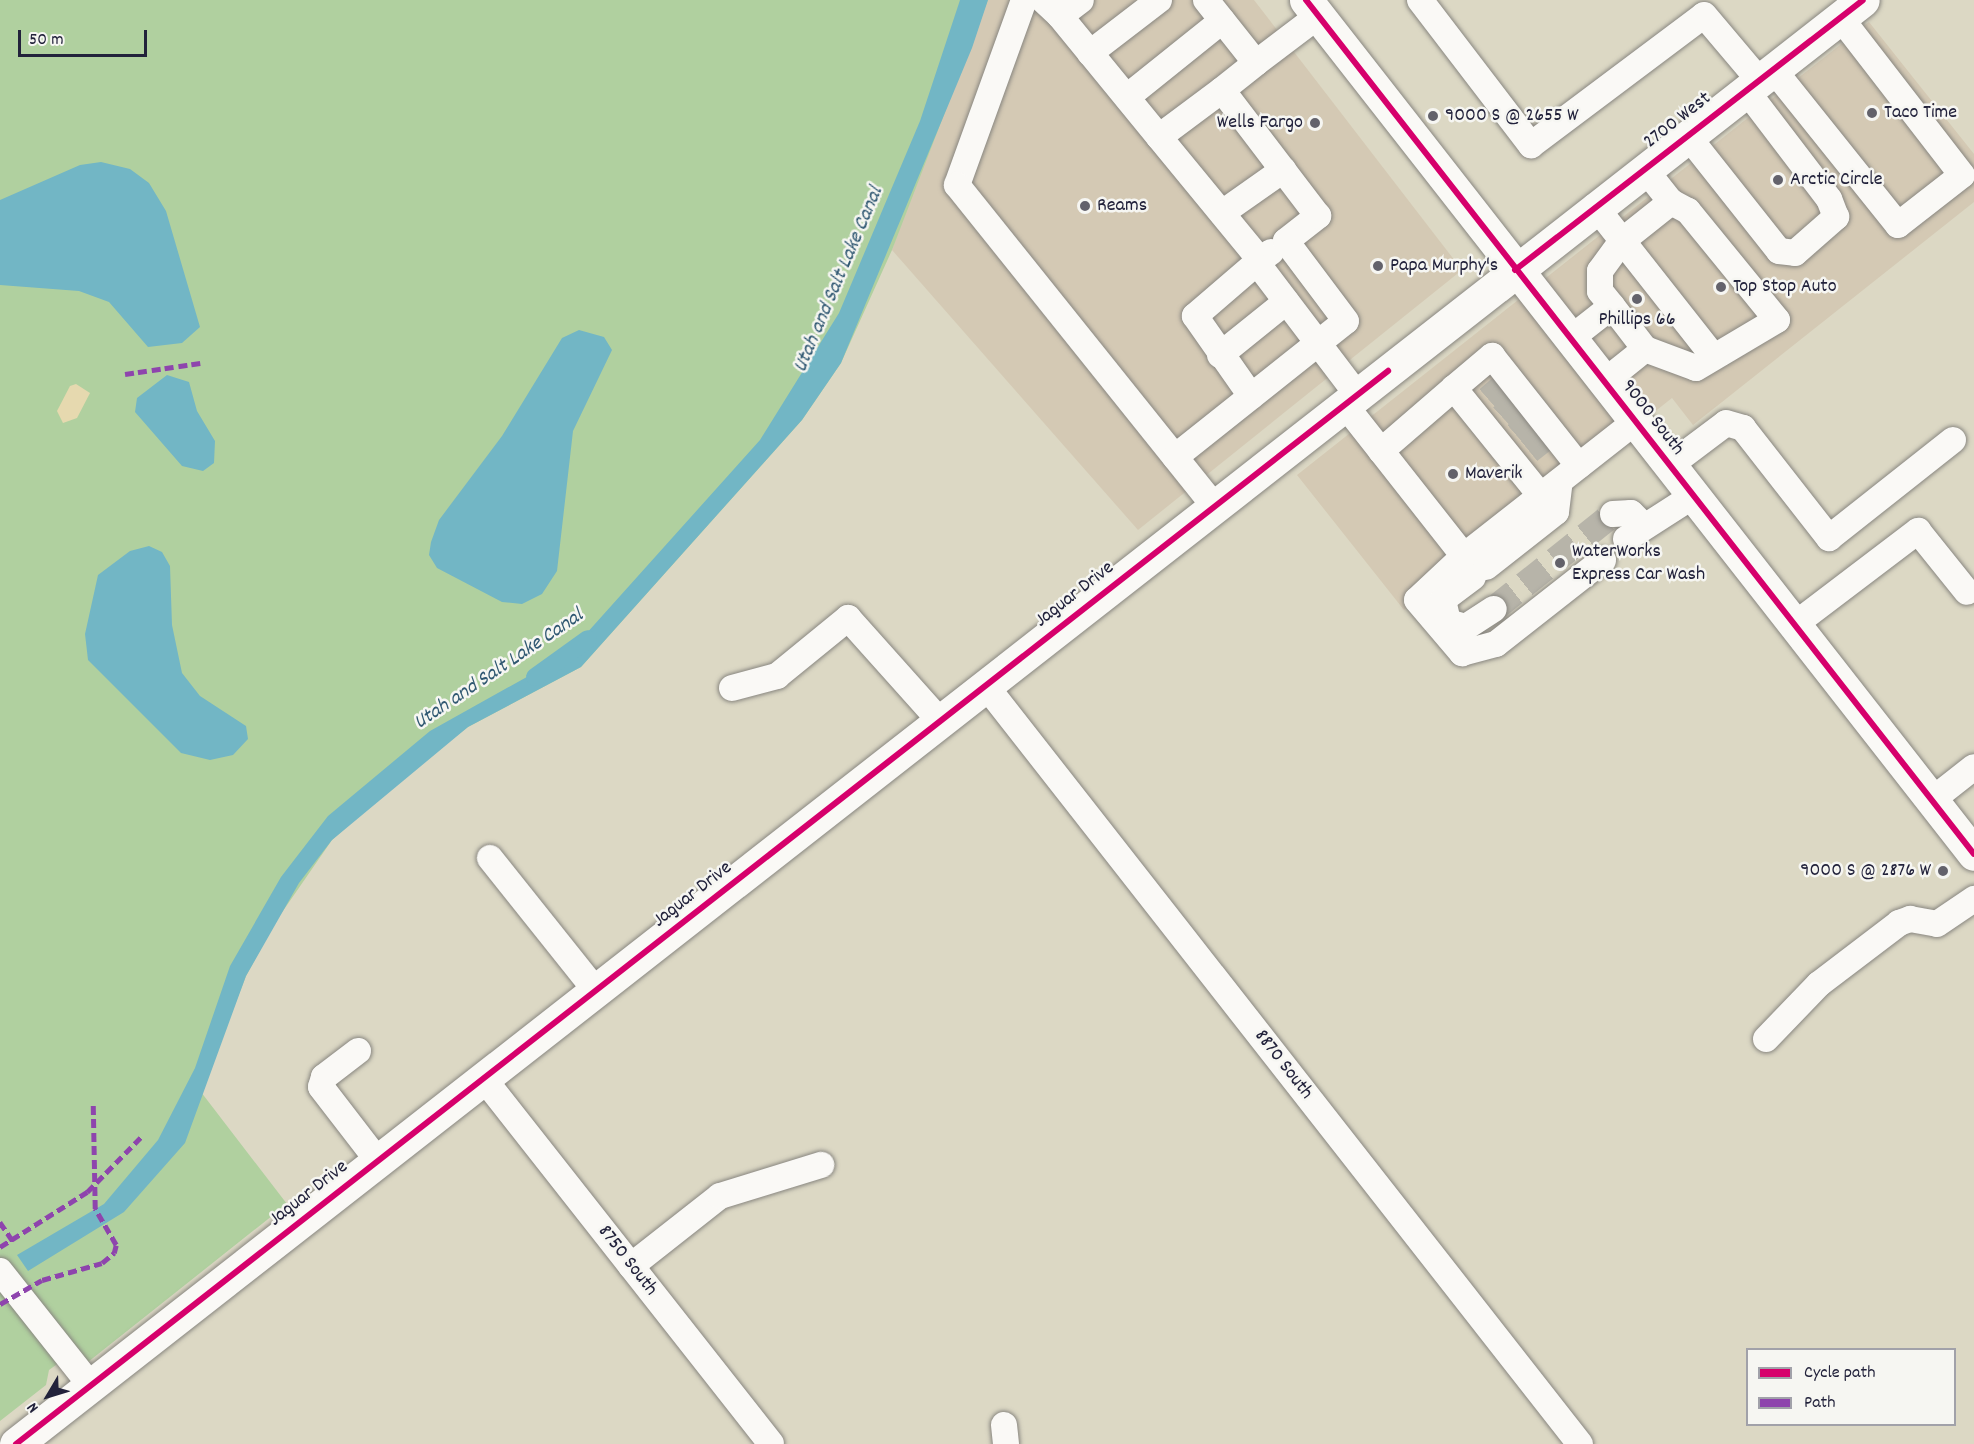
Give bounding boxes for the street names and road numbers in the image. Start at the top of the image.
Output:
street label: 2700 West [1640,87,1716,155]
street label: 9000 South [1615,375,1689,461]
street label: Jaguar Drive [1031,557,1119,633]
street label: Jaguar Drive [649,857,737,933]
street label: 8870 South [1248,1025,1318,1105]
street label: Jaguar Drive [265,1156,353,1232]
street label: 8750 South [592,1221,662,1301]

